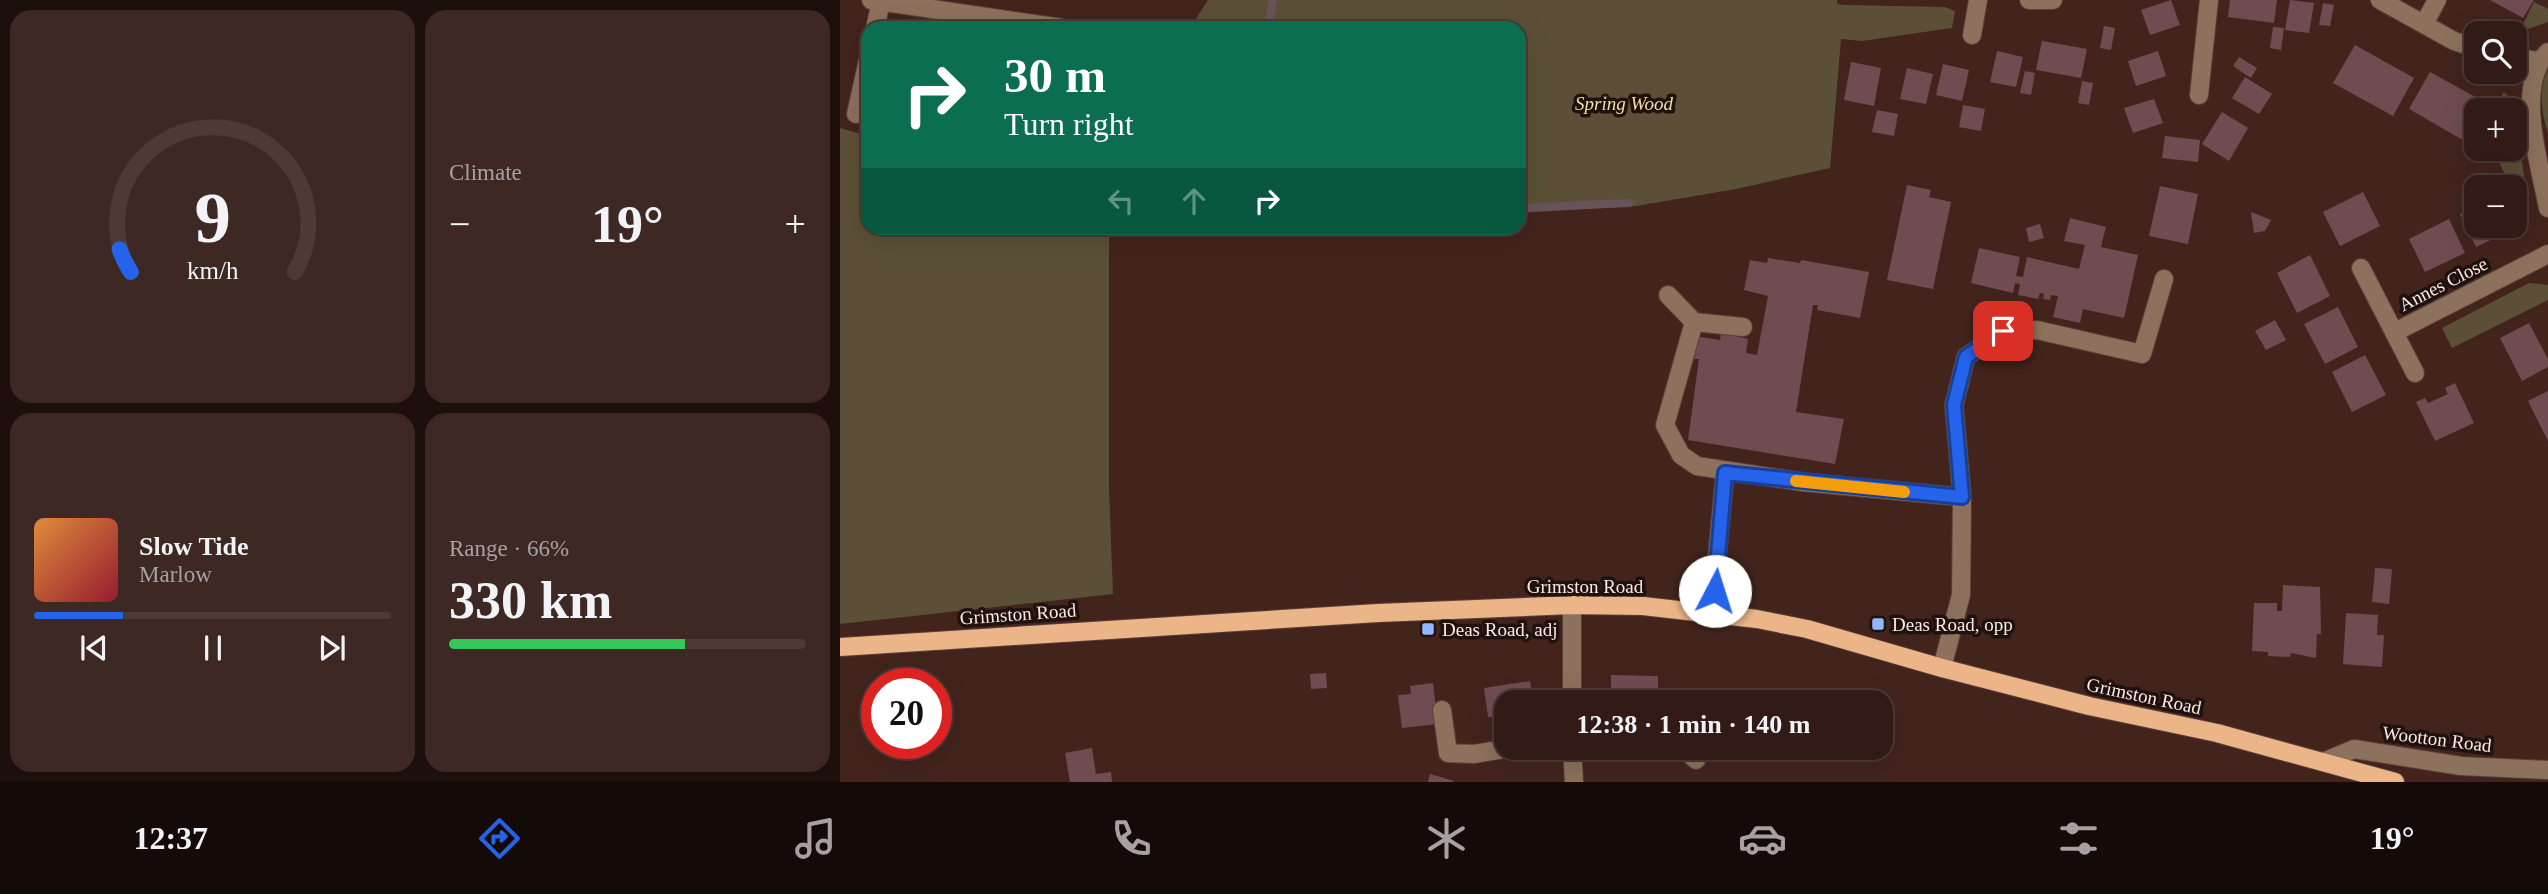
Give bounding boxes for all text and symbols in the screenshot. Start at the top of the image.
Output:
map controls [2464,21,2527,238]
button: search [2464,21,2527,84]
text: 30 m [1004,48,1106,103]
icon: right [889,49,980,140]
park label: Spring Wood [1575,93,1673,114]
button: + [2464,98,2527,161]
text: Turn right [1004,106,1134,142]
text: Climate [449,160,522,185]
button: − [2464,175,2527,238]
text: 9 [194,178,231,259]
icon: left [1102,182,1140,220]
icon: ahead [1175,182,1213,220]
icon: right [1248,182,1286,220]
text: 19° [591,196,664,253]
text: − [449,203,470,245]
text: + [785,203,806,245]
street label: Annes Close [2395,253,2491,315]
text: km/h [187,257,239,284]
pin [1973,301,2033,361]
icon: arrive [1984,312,2022,350]
text: Slow Tide [139,532,249,561]
text: Range · 66% [449,536,569,561]
position arrow [1678,554,1752,628]
text: Marlow [139,562,212,587]
text: 330 km [449,572,612,629]
street label: Grimston Road [1527,576,1644,597]
street label: Grimston Road [959,599,1077,629]
place label: Deas Road, opp [1892,614,2013,635]
marker: Deas Road, opp [1870,616,1886,632]
place label: Deas Road, adj [1442,619,1558,640]
marker: Deas Road, adj [1420,621,1436,637]
icon: previous [75,629,113,667]
icon: pause [194,629,232,667]
icon: next [313,629,351,667]
speed limit sign: 20 [861,668,952,759]
street label: Grimston Road [2085,674,2204,718]
text: 12:38 · 1 min · 140 m [1577,710,1811,739]
street label: Wootton Road [2381,722,2493,756]
icon: directions [475,814,524,863]
icon: music [791,814,840,863]
icon: phone [1107,814,1156,863]
icon: climate [1422,814,1471,863]
icon: car [1738,814,1787,863]
icon: filters [2054,814,2103,863]
text: 12:37 [133,820,208,856]
text: 19° [2370,820,2415,856]

